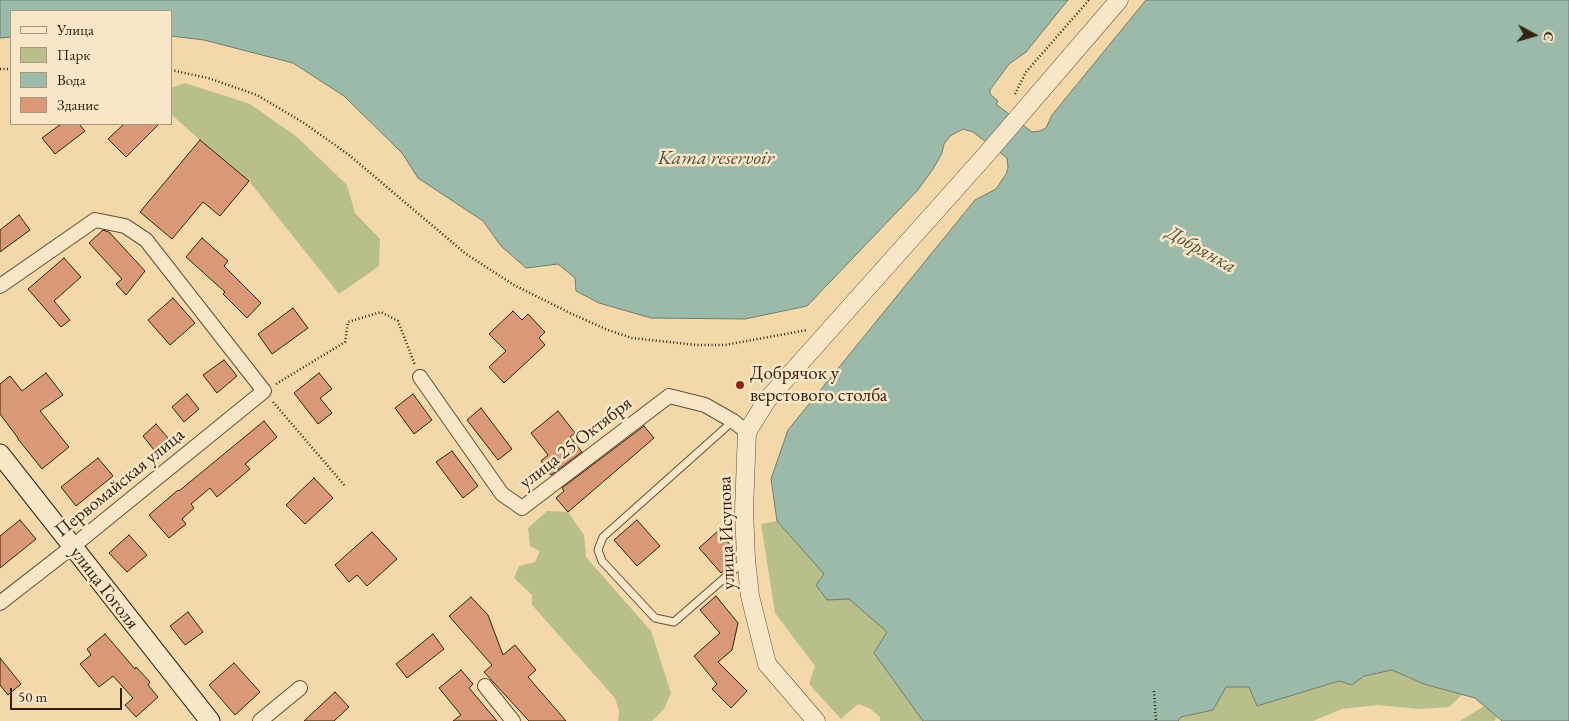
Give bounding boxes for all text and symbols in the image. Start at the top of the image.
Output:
legend [10,10,172,125]
north arrow [1509,10,1559,60]
text: Улица [57,20,94,39]
text: С [1539,31,1558,42]
text: Парк [57,45,90,64]
text: Вода [57,70,86,89]
text: Здание [57,95,99,114]
water label: Kama reservoir [658,147,774,171]
water label: Добрянка [1162,221,1240,279]
place label: Добрячок у верстового столба [750,363,887,407]
marker: Добрячок у верстового столба [734,379,746,391]
street label: улица 25 Октября [515,392,637,494]
street label: Первомайская улица [51,424,189,542]
street label: улица Исупова [714,476,740,590]
street label: улица Гоголя [65,542,143,634]
scale bar [12,678,125,710]
text: 50 m [18,687,47,706]

